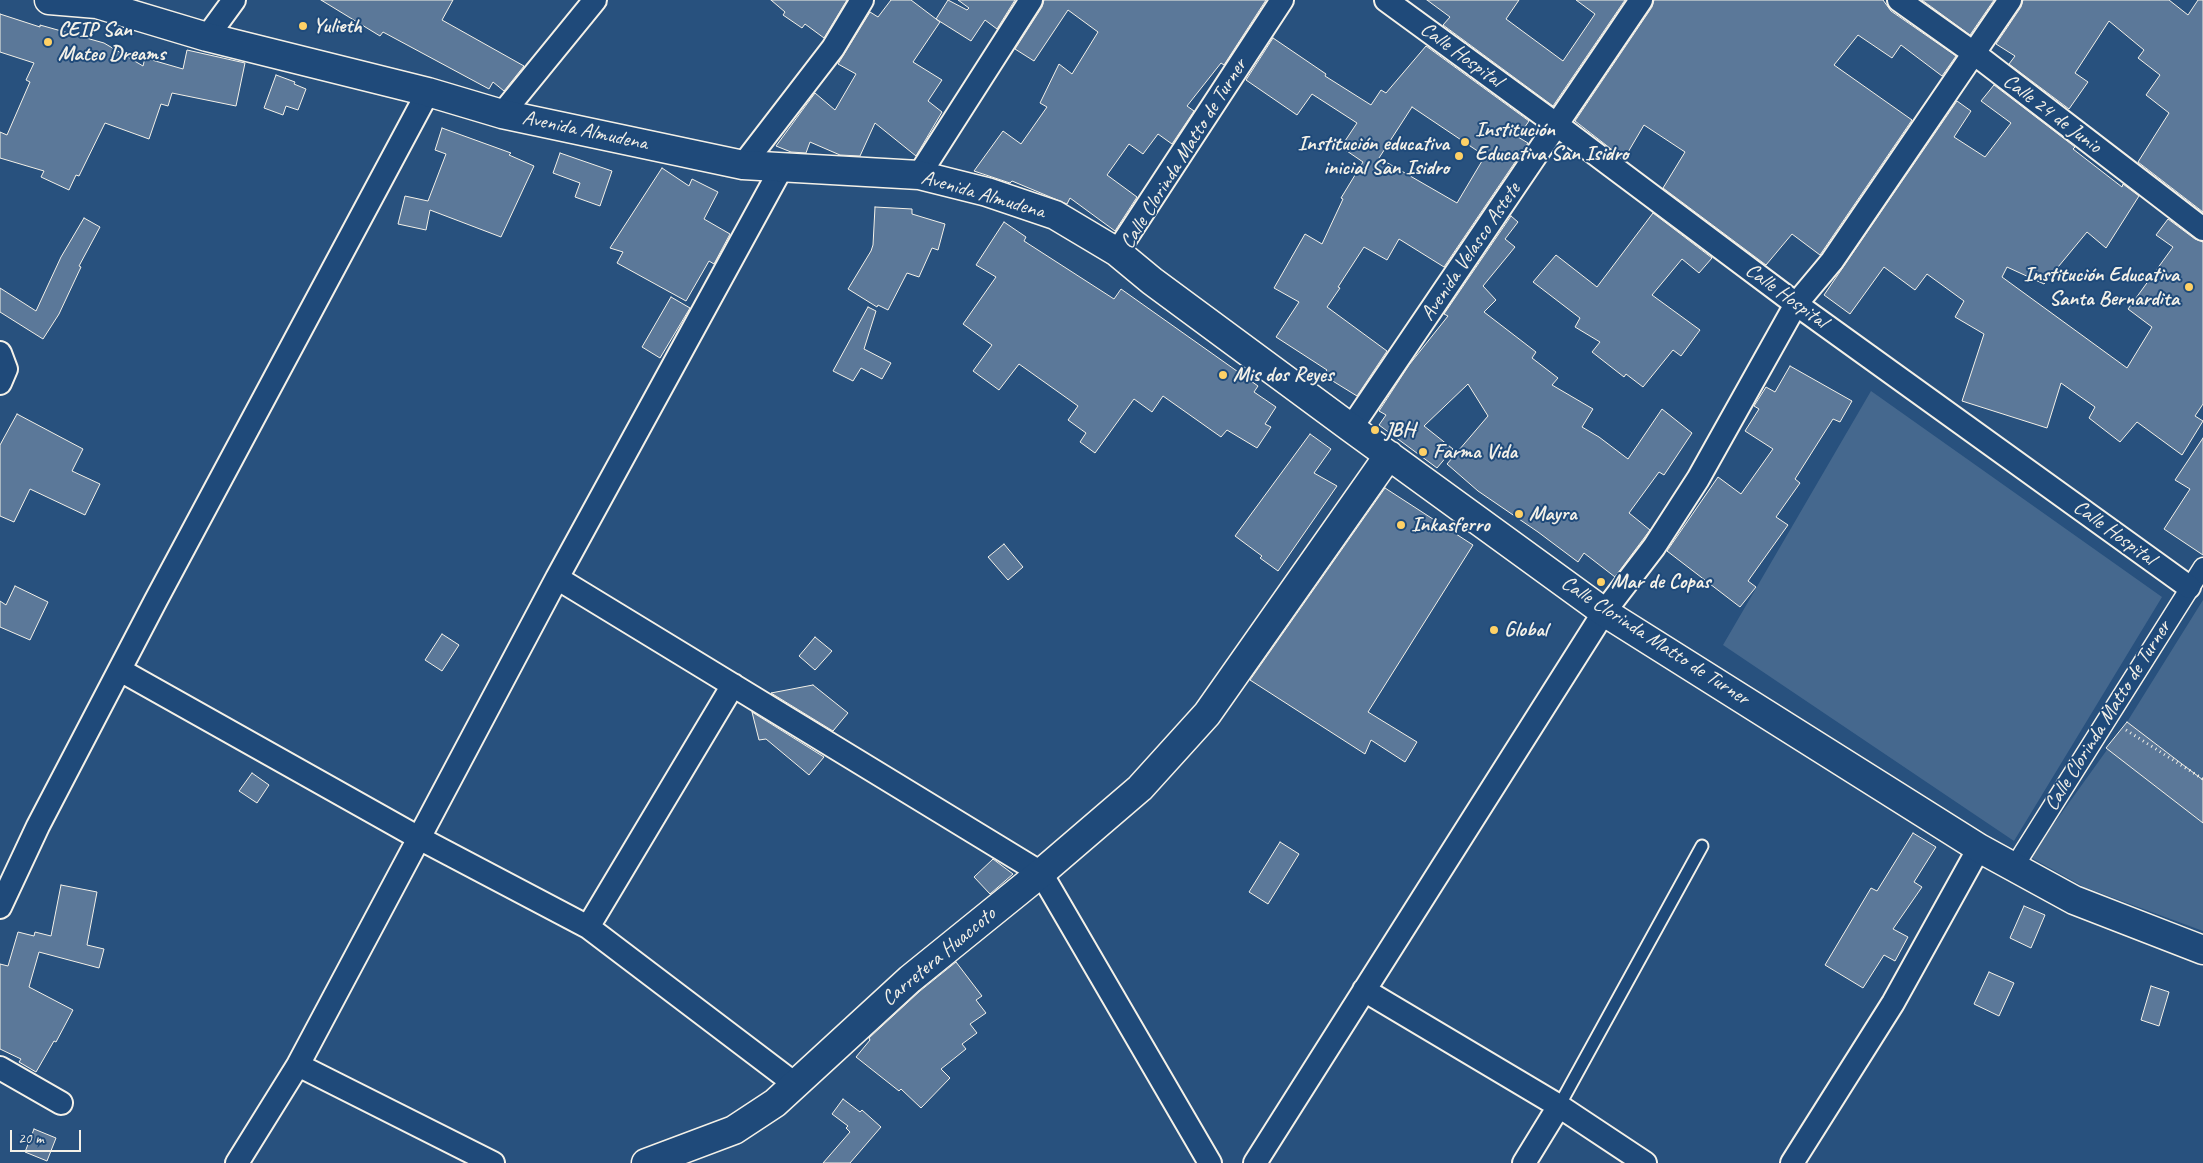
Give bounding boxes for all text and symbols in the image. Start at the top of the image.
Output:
place label: Yulieth [313,13,362,39]
place label: CEIP San Mateo Dreams [58,17,165,67]
street label: Calle Hospital [1415,17,1507,93]
marker: Yulieth [297,20,309,32]
marker: CEIP San Mateo Dreams [42,36,54,48]
street label: Calle Clorinda Matto de Turner [1115,54,1253,254]
street label: Calle 24 de Junio [1998,69,2106,159]
street label: Avenida Almudena [520,105,650,157]
place label: Institución Educativa San Isidro [1475,117,1628,167]
place label: Institución educativa inicial San Isidro [1298,131,1449,181]
marker: Institución Educativa San Isidro [1459,136,1471,148]
marker: Institución educativa inicial San Isidro [1453,150,1465,162]
street label: Avenida Almudena [918,165,1048,225]
street label: Avenida Velasco Astete [1416,178,1526,326]
street label: Calle Hospital [1740,258,1832,334]
place label: Institución Educativa Santa Bernardita [2023,262,2179,312]
marker: Institución Educativa Santa Bernardita [2183,281,2195,293]
place label: Mis dos Reyes [1233,362,1333,388]
marker: Mis dos Reyes [1217,369,1229,381]
place label: JBH [1385,417,1415,443]
marker: JBH [1369,424,1381,436]
place label: Farma Vida [1433,439,1517,465]
marker: Farma Vida [1417,446,1429,458]
street label: Calle Hospital [2068,495,2160,571]
place label: Mayra [1529,501,1577,527]
marker: Mayra [1513,508,1525,520]
place label: Inkasferro [1411,512,1490,538]
marker: Inkasferro [1395,519,1407,531]
place label: Mar de Copas [1611,569,1710,595]
street label: Calle Clorinda Matto de Turner [1556,571,1754,711]
marker: Mar de Copas [1595,576,1607,588]
street label: Calle Clorinda Matto de Turner [2039,616,2177,816]
place label: Global [1504,617,1548,643]
marker: Global [1488,624,1500,636]
street label: Carretera Huaccoto [877,902,1001,1012]
scale bar [12,1120,84,1152]
text: 20 m [18,1129,44,1148]

